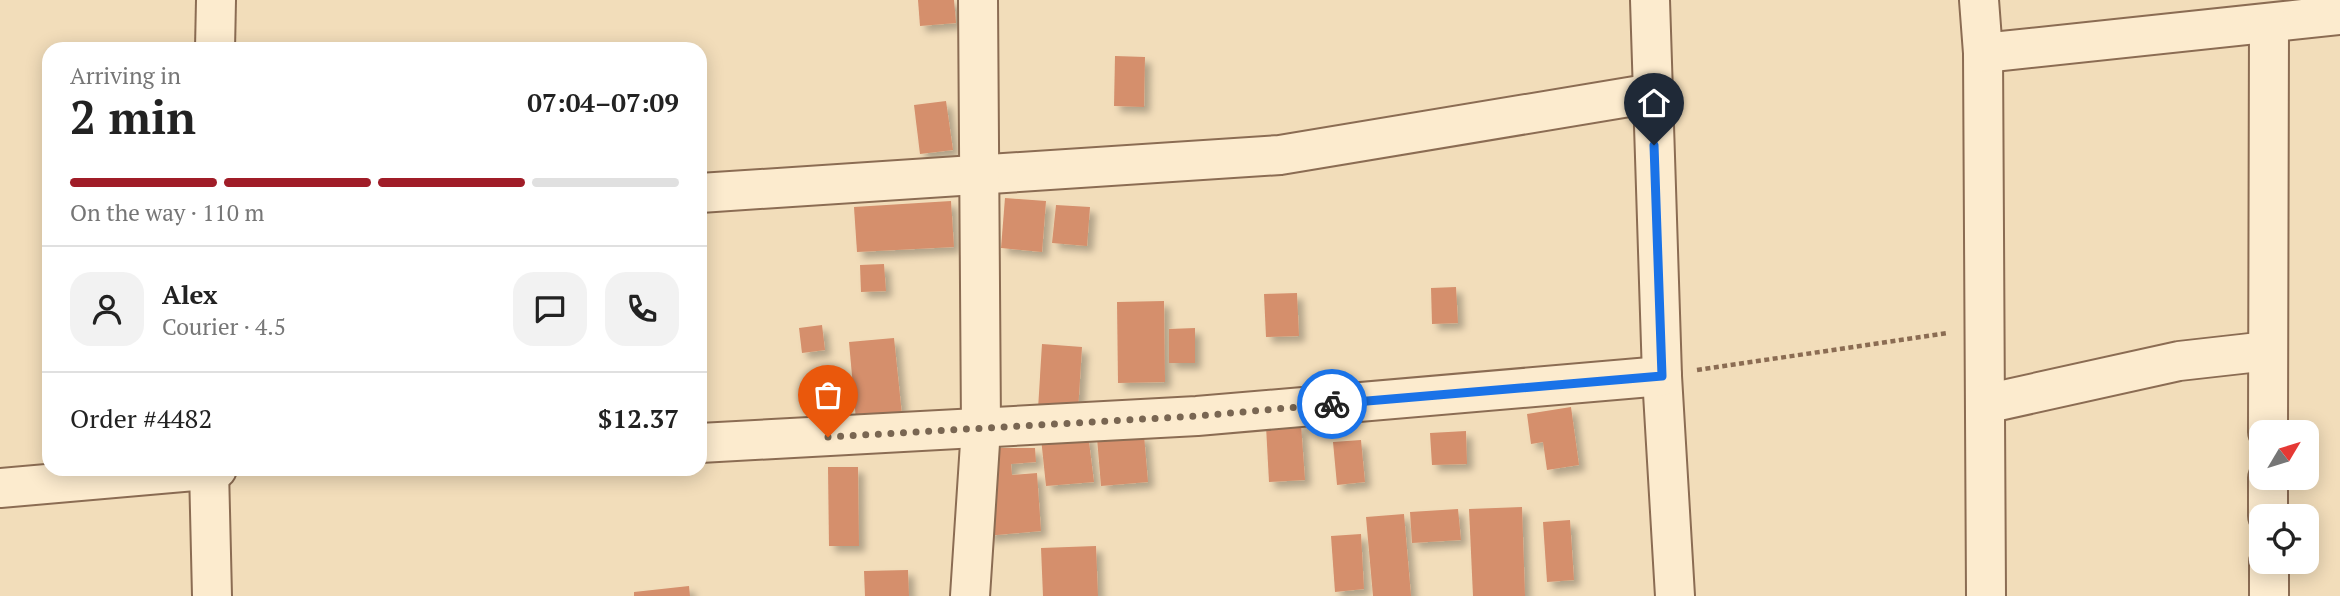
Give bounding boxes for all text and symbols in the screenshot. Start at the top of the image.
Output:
text: Arriving in [70,60,181,91]
pin [1624,73,1684,145]
icon: home [1635,84,1673,122]
text: 07:04–07:09 [527,85,679,119]
text: 2 min [70,86,196,147]
text: On the way · 110 m [70,197,264,228]
button: person [70,272,144,346]
button: chat [513,272,587,346]
button: phone [605,272,679,346]
text: Alex [162,277,218,311]
text: Courier · 4.5 [162,311,286,342]
pin [798,365,858,437]
courier [1297,369,1367,439]
icon: bag [809,376,847,414]
icon: bike [1313,385,1351,423]
text: Order #4482 [70,401,212,435]
text: $12.37 [598,401,679,435]
north arrow [2249,420,2319,490]
map controls [2249,420,2319,574]
button: locate [2249,504,2319,574]

